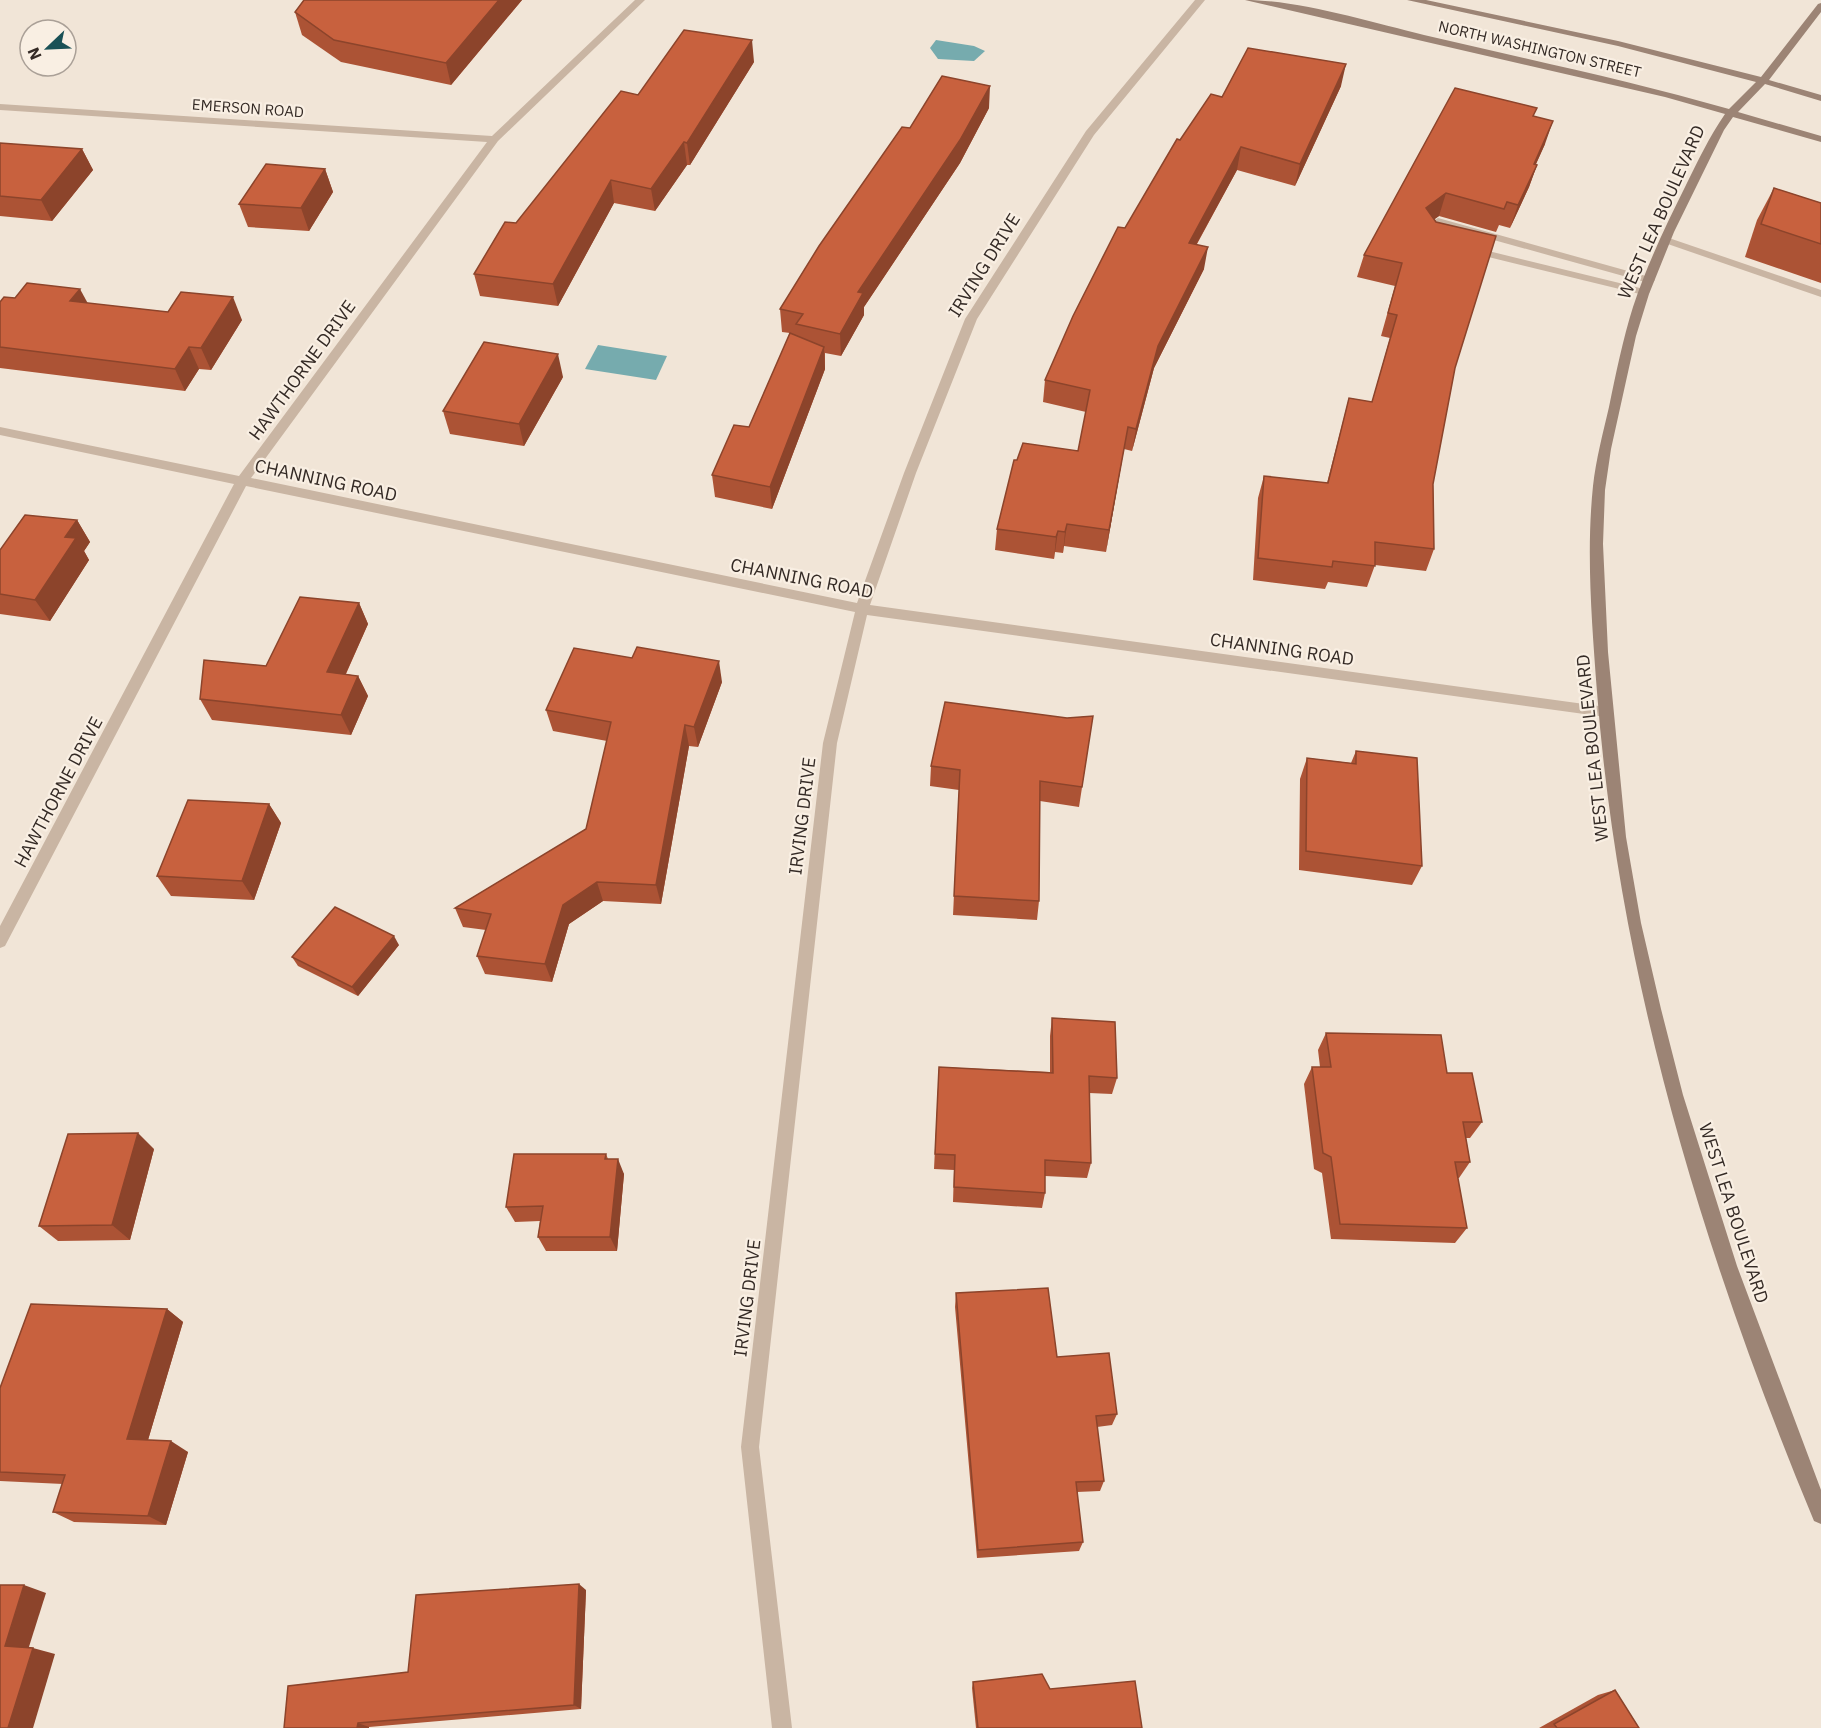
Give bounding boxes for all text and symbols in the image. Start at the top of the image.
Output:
street label: NORTH WASHINGTON STREET [1437,16,1644,82]
north arrow [18,18,78,78]
text: N [23,45,46,63]
street label: EMERSON ROAD [191,95,305,121]
street label: WEST LEA BOULEVARD [1612,121,1710,303]
street label: IRVING DRIVE [943,209,1025,321]
street label: HAWTHORNE DRIVE [243,295,361,445]
street label: CHANNING ROAD [253,454,399,506]
street label: CHANNING ROAD [729,553,875,603]
street label: CHANNING ROAD [1209,628,1355,670]
street label: WEST LEA BOULEVARD [1571,653,1613,843]
street label: HAWTHORNE DRIVE [9,713,107,871]
street label: IRVING DRIVE [783,756,821,876]
street label: WEST LEA BOULEVARD [1694,1120,1774,1306]
street label: IRVING DRIVE [728,1238,766,1358]

